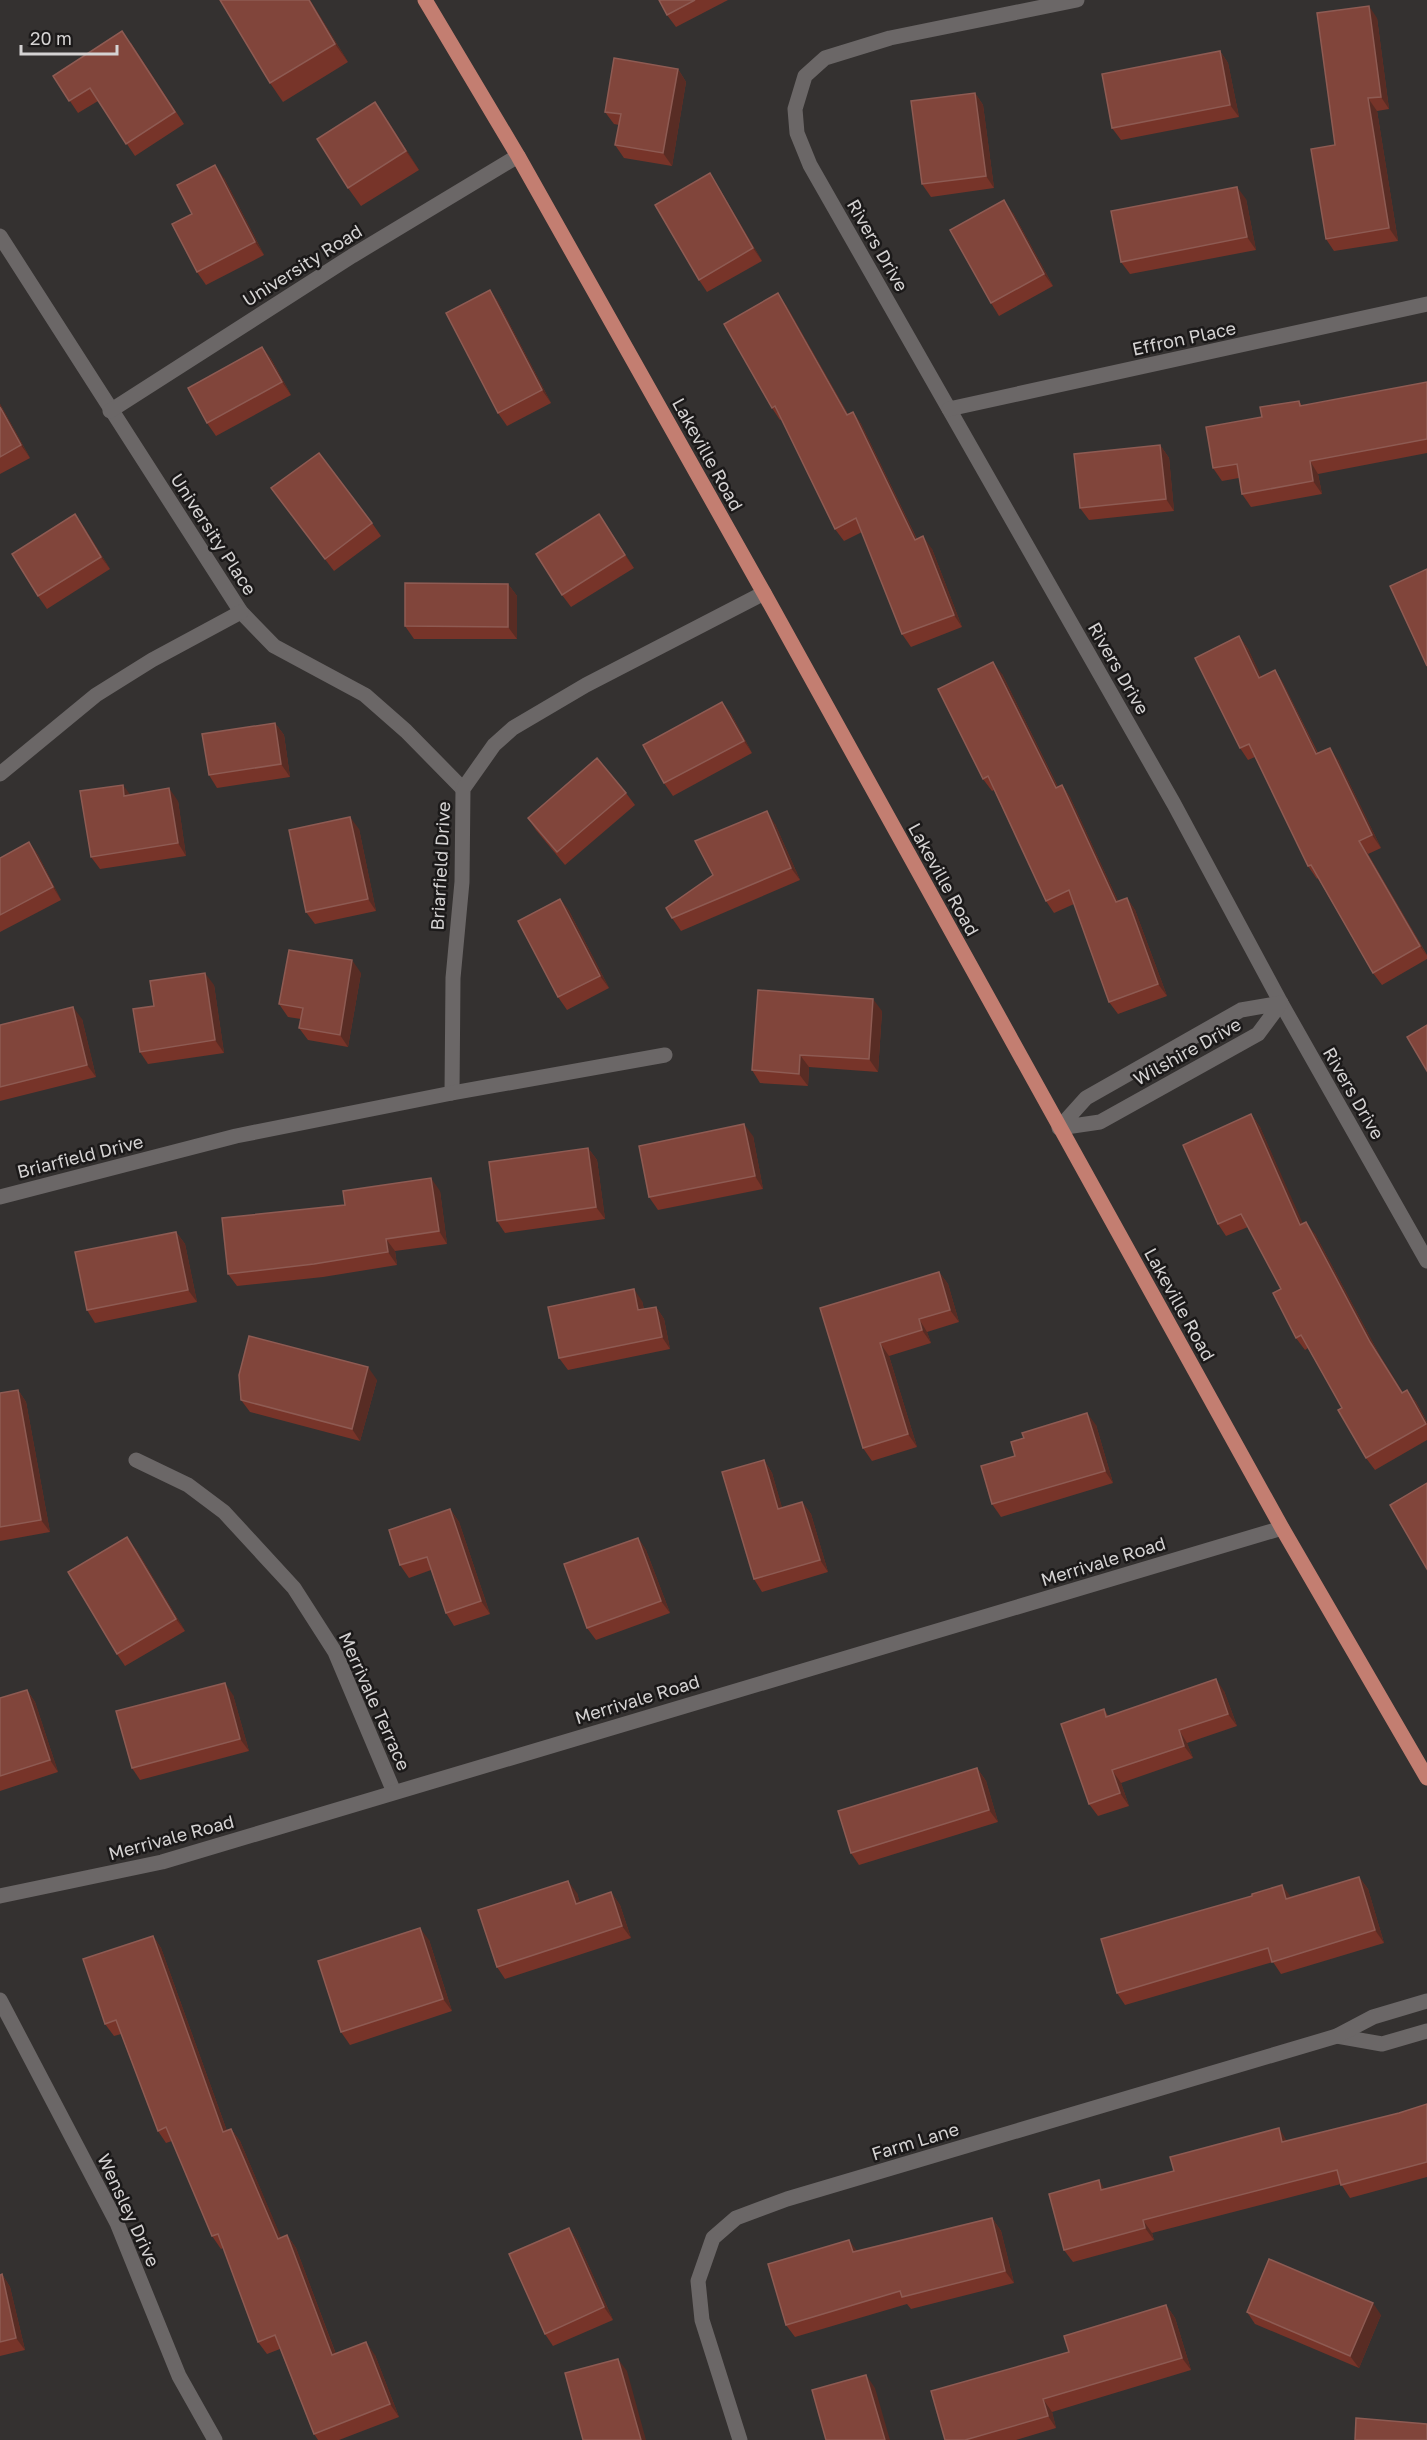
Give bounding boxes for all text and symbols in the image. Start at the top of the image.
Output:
scale bar [21,18,117,56]
text: 20 m [30,27,72,49]
street label: Rivers Drive [843,195,913,295]
street label: University Road [238,219,366,311]
street label: Effron Place [1130,316,1238,360]
street label: Lakeville Road [668,394,748,514]
street label: University Place [166,469,262,599]
street label: Rivers Drive [1084,618,1154,718]
street label: Briarfield Drive [426,801,454,931]
street label: Lakeville Road [904,819,984,939]
street label: Wilshire Drive [1129,1012,1245,1090]
street label: Rivers Drive [1319,1043,1389,1143]
street label: Briarfield Drive [15,1130,145,1182]
street label: Lakeville Road [1140,1244,1220,1364]
street label: Merrivale Road [1038,1532,1168,1590]
street label: Merrivale Terrace [335,1628,415,1774]
street label: Merrivale Road [572,1670,702,1728]
street label: Merrivale Road [106,1810,236,1864]
street label: Farm Lane [869,2117,961,2165]
street label: Wensley Drive [93,2150,165,2270]

